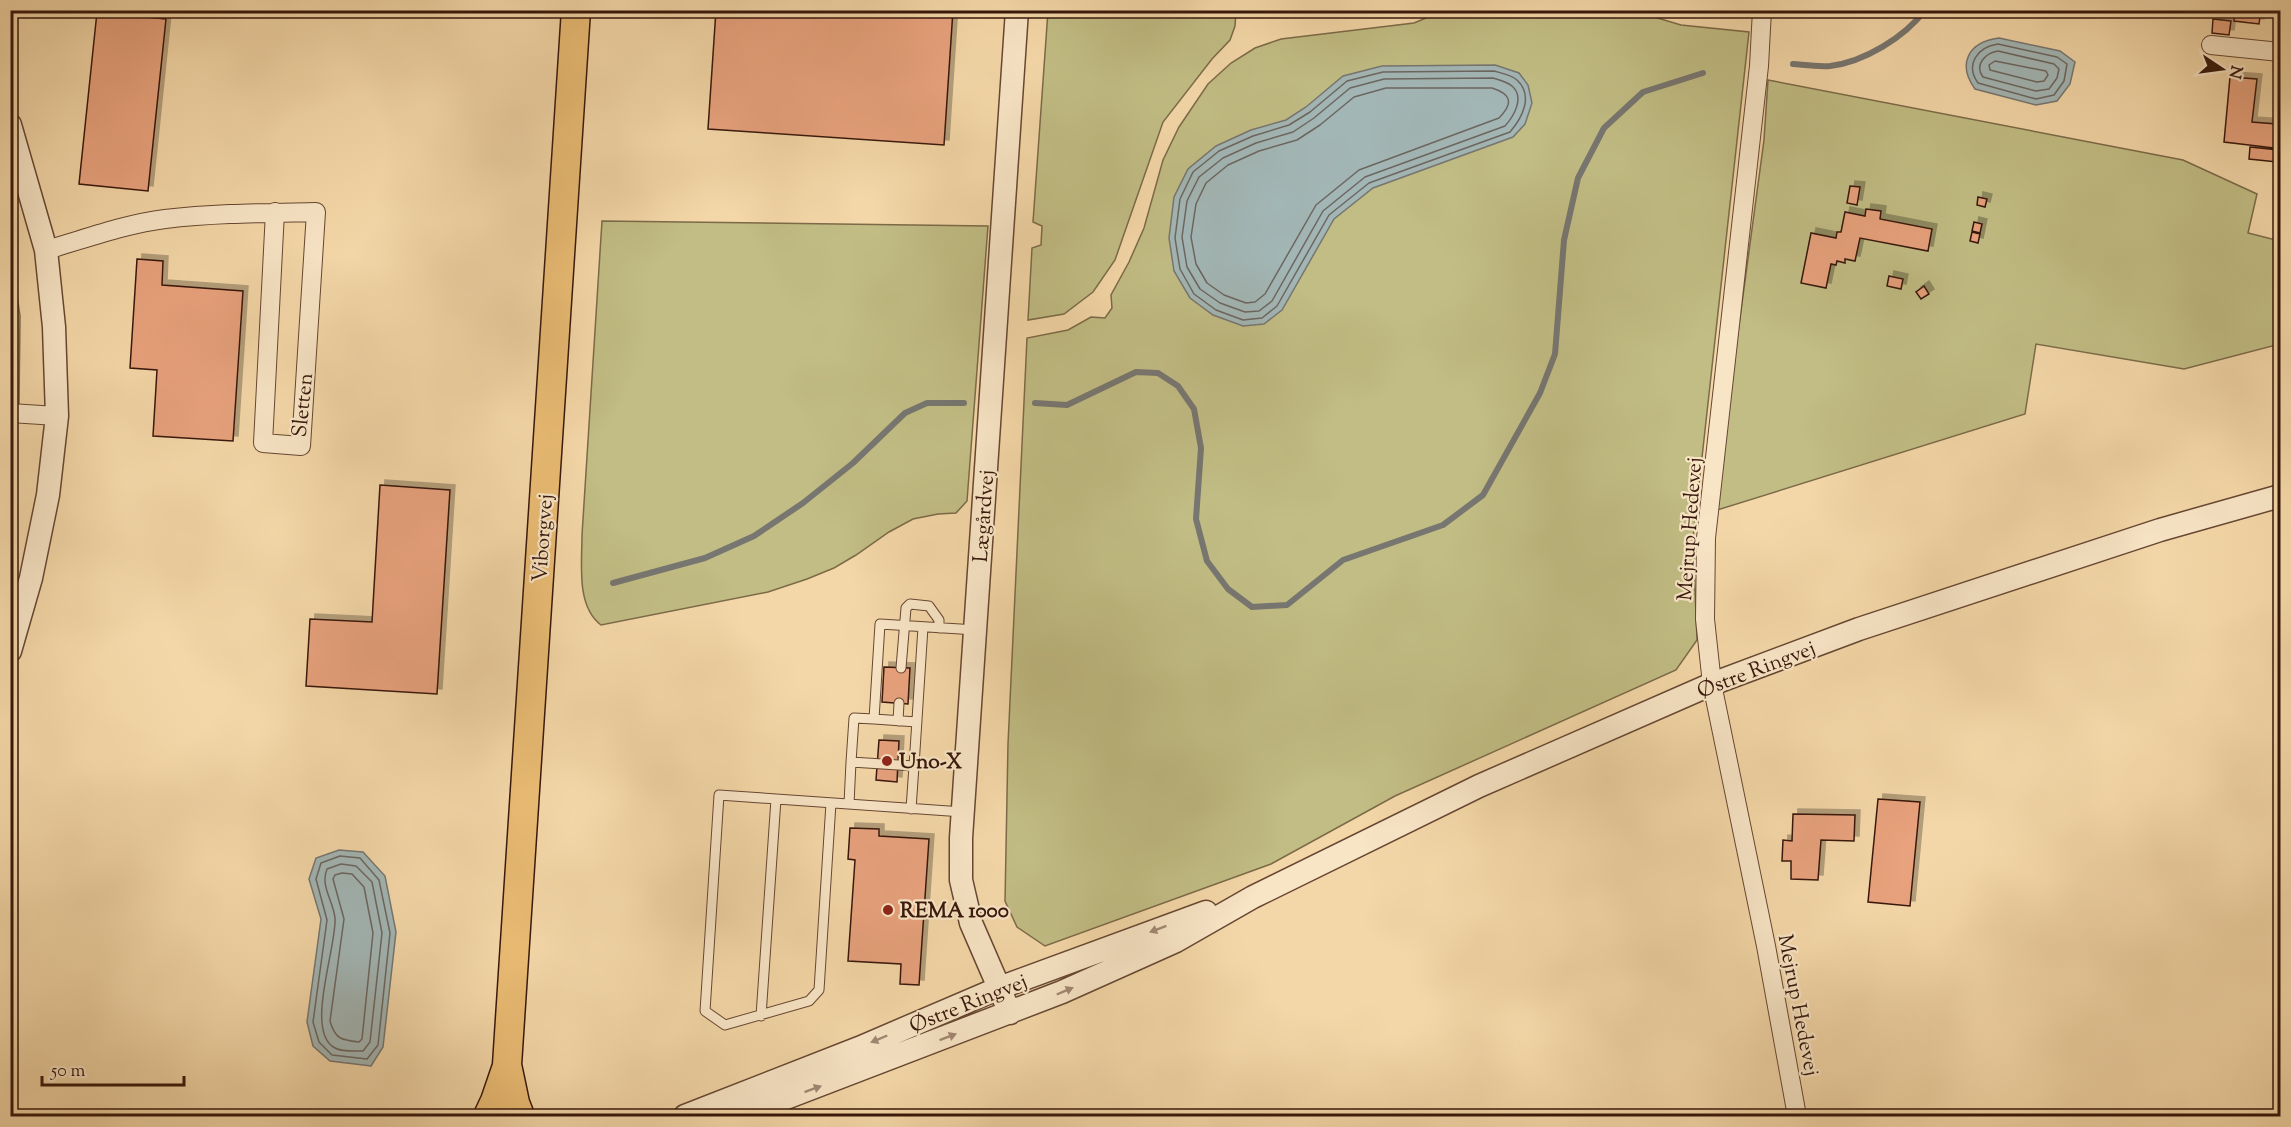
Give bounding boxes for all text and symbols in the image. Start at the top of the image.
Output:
north arrow [2192,39,2252,99]
text: N [2221,63,2247,81]
street label: Sletten [286,372,322,439]
street label: Mejrup Hedevej [1671,456,1711,602]
street label: Lægårdvej [967,469,1003,564]
street label: Viborgvej [526,493,562,583]
street label: Østre Ringvej [1693,634,1820,707]
place label: Uno-X [899,748,962,778]
marker: Uno-X [880,754,894,768]
place label: REMA 1000 [900,897,1009,927]
marker: REMA 1000 [881,903,895,917]
one-way arrow [1149,925,1167,934]
street label: Mejrup Hedevej [1769,932,1825,1079]
street label: Østre Ringvej [905,968,1032,1042]
one-way arrow [1056,986,1074,996]
one-way arrow [939,1032,957,1041]
one-way arrow [870,1035,888,1044]
scale bar [42,1049,184,1087]
text: 50 m [50,1059,86,1085]
one-way arrow [804,1084,822,1093]

